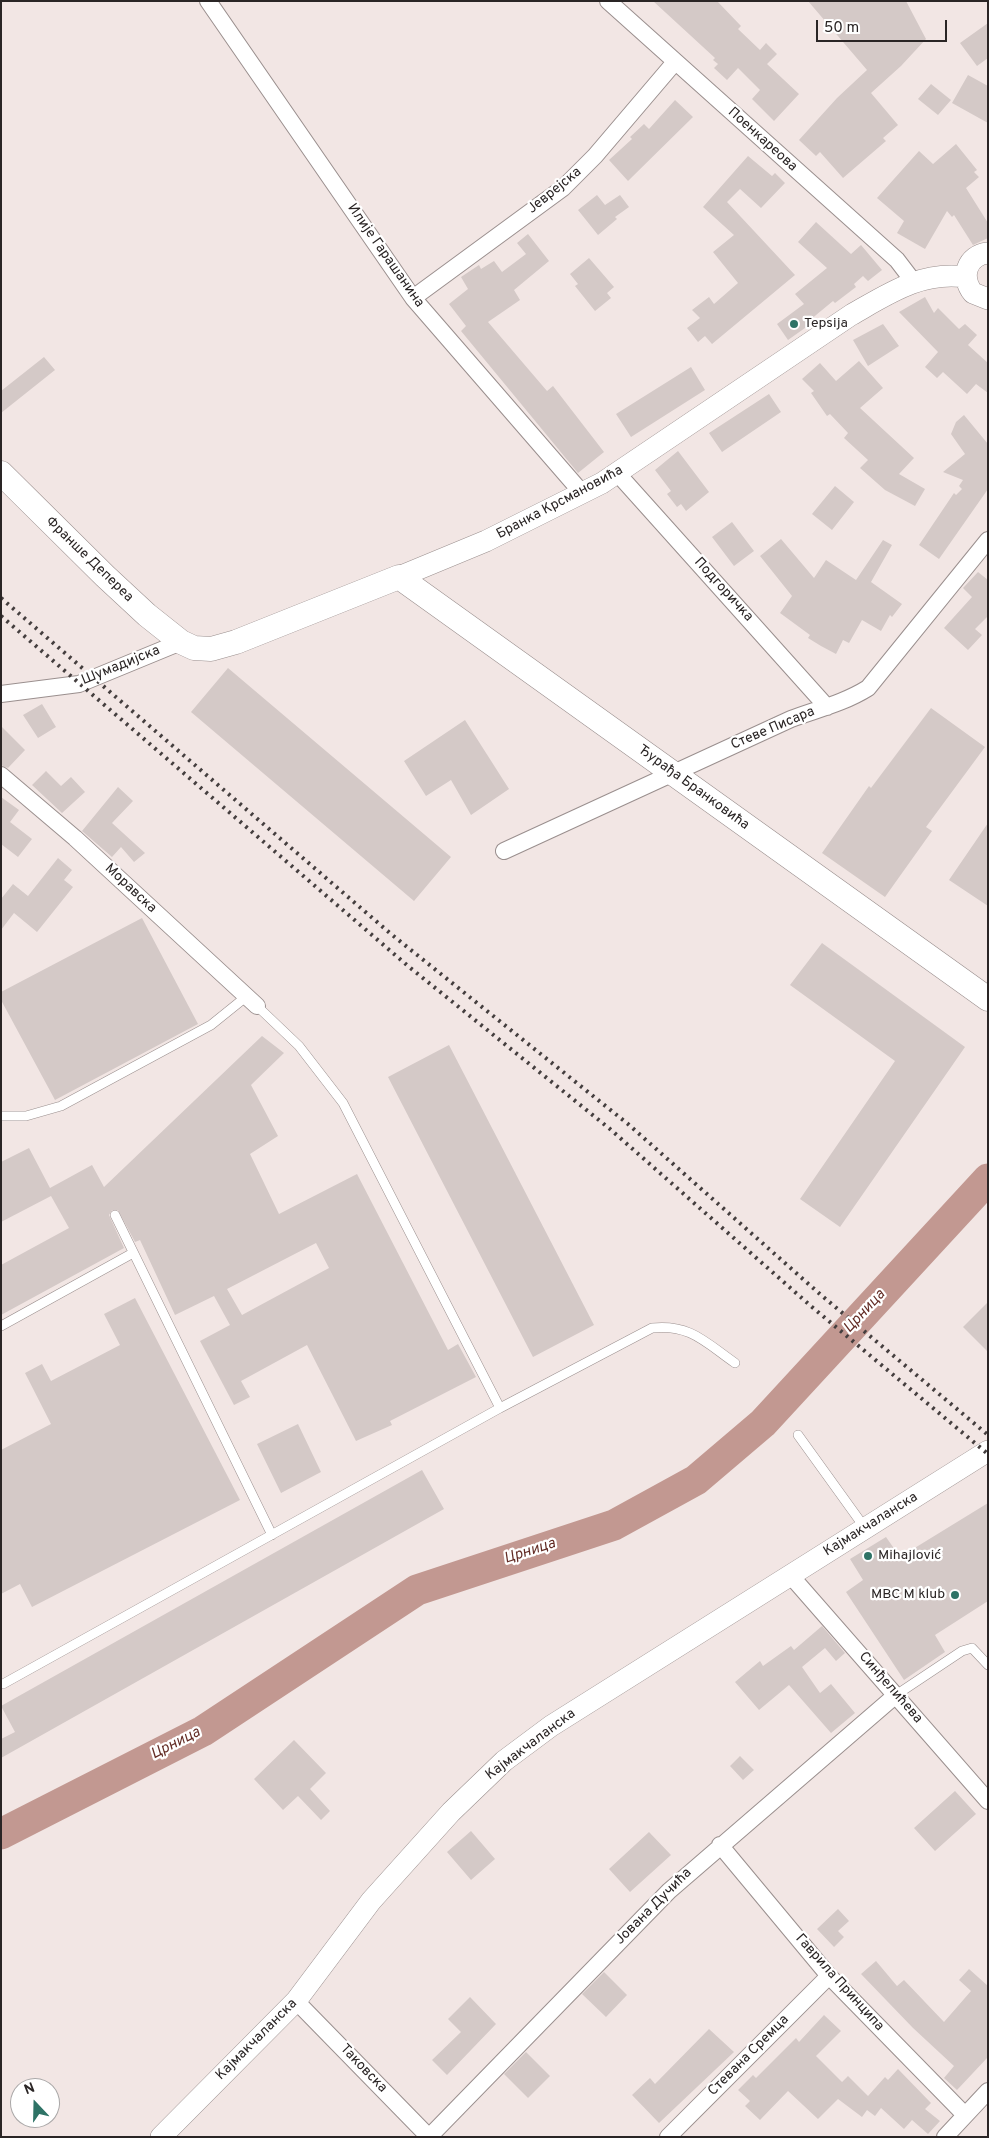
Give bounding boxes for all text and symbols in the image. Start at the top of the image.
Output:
scale bar [819,10,950,42]
text: 50 m [824,19,859,38]
street label: Поенкареова [724,104,800,176]
street label: Јеврејска [525,164,585,218]
street label: Илије Гарашанина [343,201,427,311]
place label: Tepsija [804,316,848,332]
marker: Tepsija [788,318,800,330]
street label: Бранка Крсмановића [494,463,626,543]
street label: Франше Депереа [42,514,136,606]
street label: Подгоричка [690,554,756,626]
street label: Шумадијска [79,643,163,689]
street label: Стеве Писара [729,704,817,754]
street label: Ђурађа Бранковића [634,742,752,834]
street label: Моравска [101,861,159,917]
water label: Црница [840,1287,890,1337]
street label: Кајмакчаланска [821,1489,921,1561]
water label: Црница [502,1535,558,1569]
place label: Mihajlović [878,1548,941,1564]
marker: Mihajlović [862,1550,874,1562]
place label: MBC M klub [871,1587,945,1603]
marker: MBC M klub [949,1589,961,1601]
street label: Синђелићева [854,1649,926,1727]
street label: Кајмакчаланска [483,1706,579,1784]
water label: Црница [148,1724,204,1764]
street label: Јована Дучића [612,1865,696,1949]
street label: Гаврила Принципа [791,1931,887,2035]
street label: Кајмакчаланска [213,1996,301,2084]
street label: Стевана Сремца [705,2012,793,2100]
street label: Таковска [336,2041,390,2097]
north arrow [10,2078,60,2128]
text: N [22,2080,38,2099]

